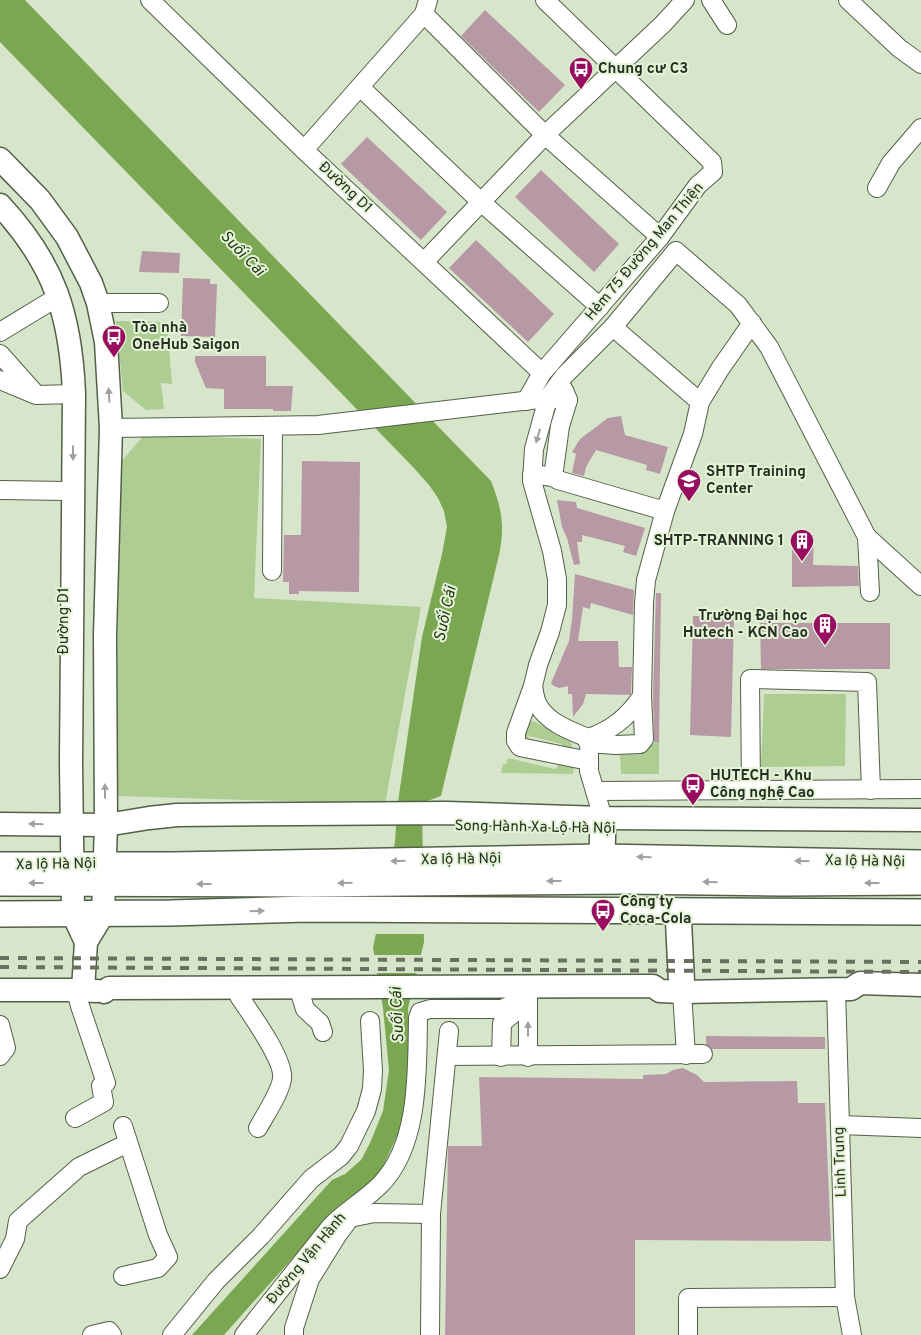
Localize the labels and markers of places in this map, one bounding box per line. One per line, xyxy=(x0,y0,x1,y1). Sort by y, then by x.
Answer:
bus stop icon: Chung cư C3 xyxy=(568,56,594,90)
place label: Chung cư C3 xyxy=(598,60,688,79)
place label: Tòa nhà OneHub Saigon xyxy=(132,319,240,355)
bus stop icon: Tòa nhà OneHub Saigon xyxy=(101,324,127,358)
place label: SHTP Training Center xyxy=(706,463,806,499)
school or university icon: SHTP Training Center xyxy=(676,468,702,502)
building icon: SHTP-TRANNING 1 xyxy=(789,528,815,562)
place label: SHTP-TRANNING 1 xyxy=(654,532,784,551)
place label: Trường Đại học Hutech - KCN Cao xyxy=(683,607,808,643)
building icon: Trường Đại học Hutech - KCN Cao xyxy=(812,612,838,646)
place label: HUTECH - Khu Công nghệ Cao xyxy=(710,767,815,803)
bus stop icon: HUTECH - Khu Công nghệ Cao xyxy=(680,772,706,806)
place label: Công ty Coca-Cola xyxy=(620,893,691,929)
bus stop icon: Công ty Coca-Cola xyxy=(590,898,616,932)

